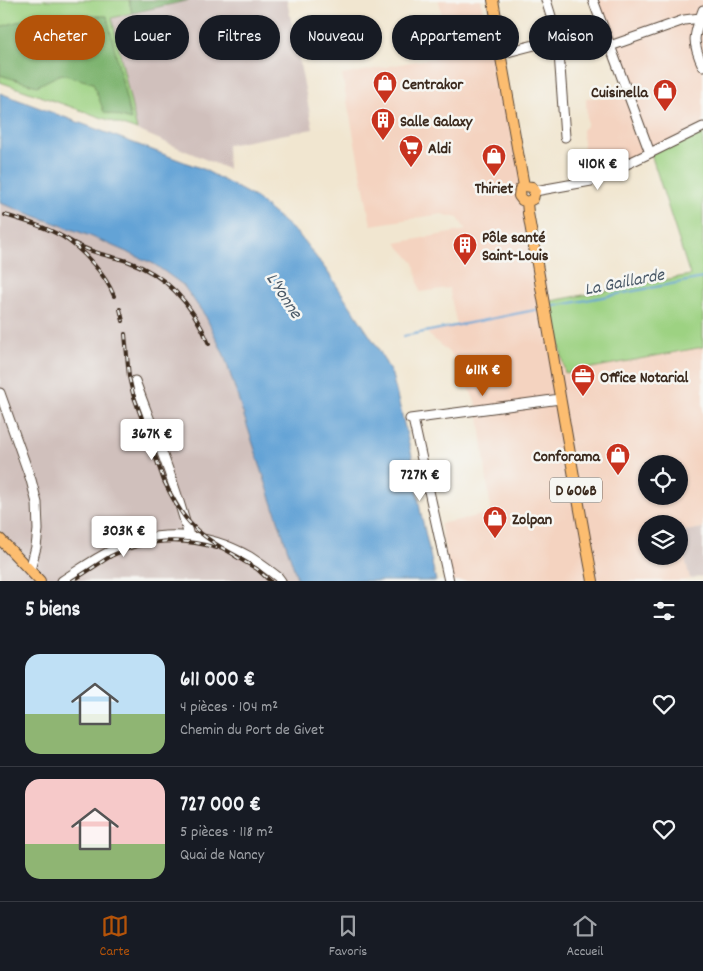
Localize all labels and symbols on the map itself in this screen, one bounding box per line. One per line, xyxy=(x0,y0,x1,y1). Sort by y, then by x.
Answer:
shop icon: Centrakor xyxy=(372,70,398,104)
place label: Centrakor xyxy=(402,74,464,97)
shop icon: Cuisinella xyxy=(652,78,678,112)
place label: Cuisinella xyxy=(591,82,649,105)
building icon: Salle Galaxy xyxy=(370,107,396,141)
place label: Salle Galaxy xyxy=(400,111,474,134)
supermarket icon: Aldi xyxy=(398,134,424,168)
place label: Aldi xyxy=(428,138,451,161)
shop icon: Thiriet xyxy=(481,143,507,177)
pin: 410K € xyxy=(557,148,639,191)
place label: Thiriet xyxy=(475,178,513,201)
place label: Pôle santé Saint-Louis xyxy=(482,227,549,268)
building icon: Pôle santé Saint-Louis xyxy=(452,232,478,266)
water label: La Gaillarde xyxy=(582,263,668,303)
water label: L'Yonne xyxy=(259,269,308,325)
pin: 611K € xyxy=(442,354,524,397)
office icon: Office Notarial xyxy=(570,363,596,397)
place label: Office Notarial xyxy=(600,367,688,390)
pin: 367K € xyxy=(111,418,193,461)
shop icon: Conforama xyxy=(605,442,631,476)
place label: Conforama xyxy=(533,446,601,469)
pin: 727K € xyxy=(379,460,461,502)
road number: D 606B xyxy=(550,478,602,502)
shop icon: Zolpan xyxy=(482,505,508,539)
place label: Zolpan xyxy=(512,509,552,532)
pin: 303K € xyxy=(83,516,165,558)

